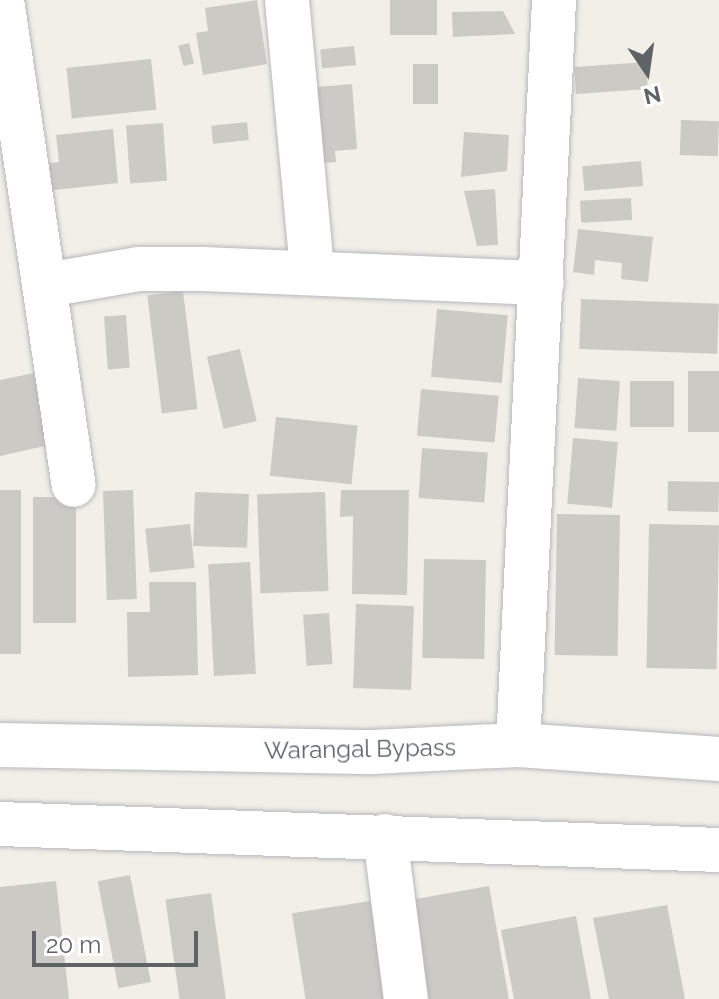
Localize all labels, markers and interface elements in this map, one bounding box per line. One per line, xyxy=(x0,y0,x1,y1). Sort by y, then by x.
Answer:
north arrow xyxy=(607,32,687,112)
text: N xyxy=(641,81,664,110)
street label: Warangal Bypass xyxy=(263,733,457,765)
scale bar xyxy=(36,915,202,965)
text: 20 m xyxy=(46,930,101,959)

